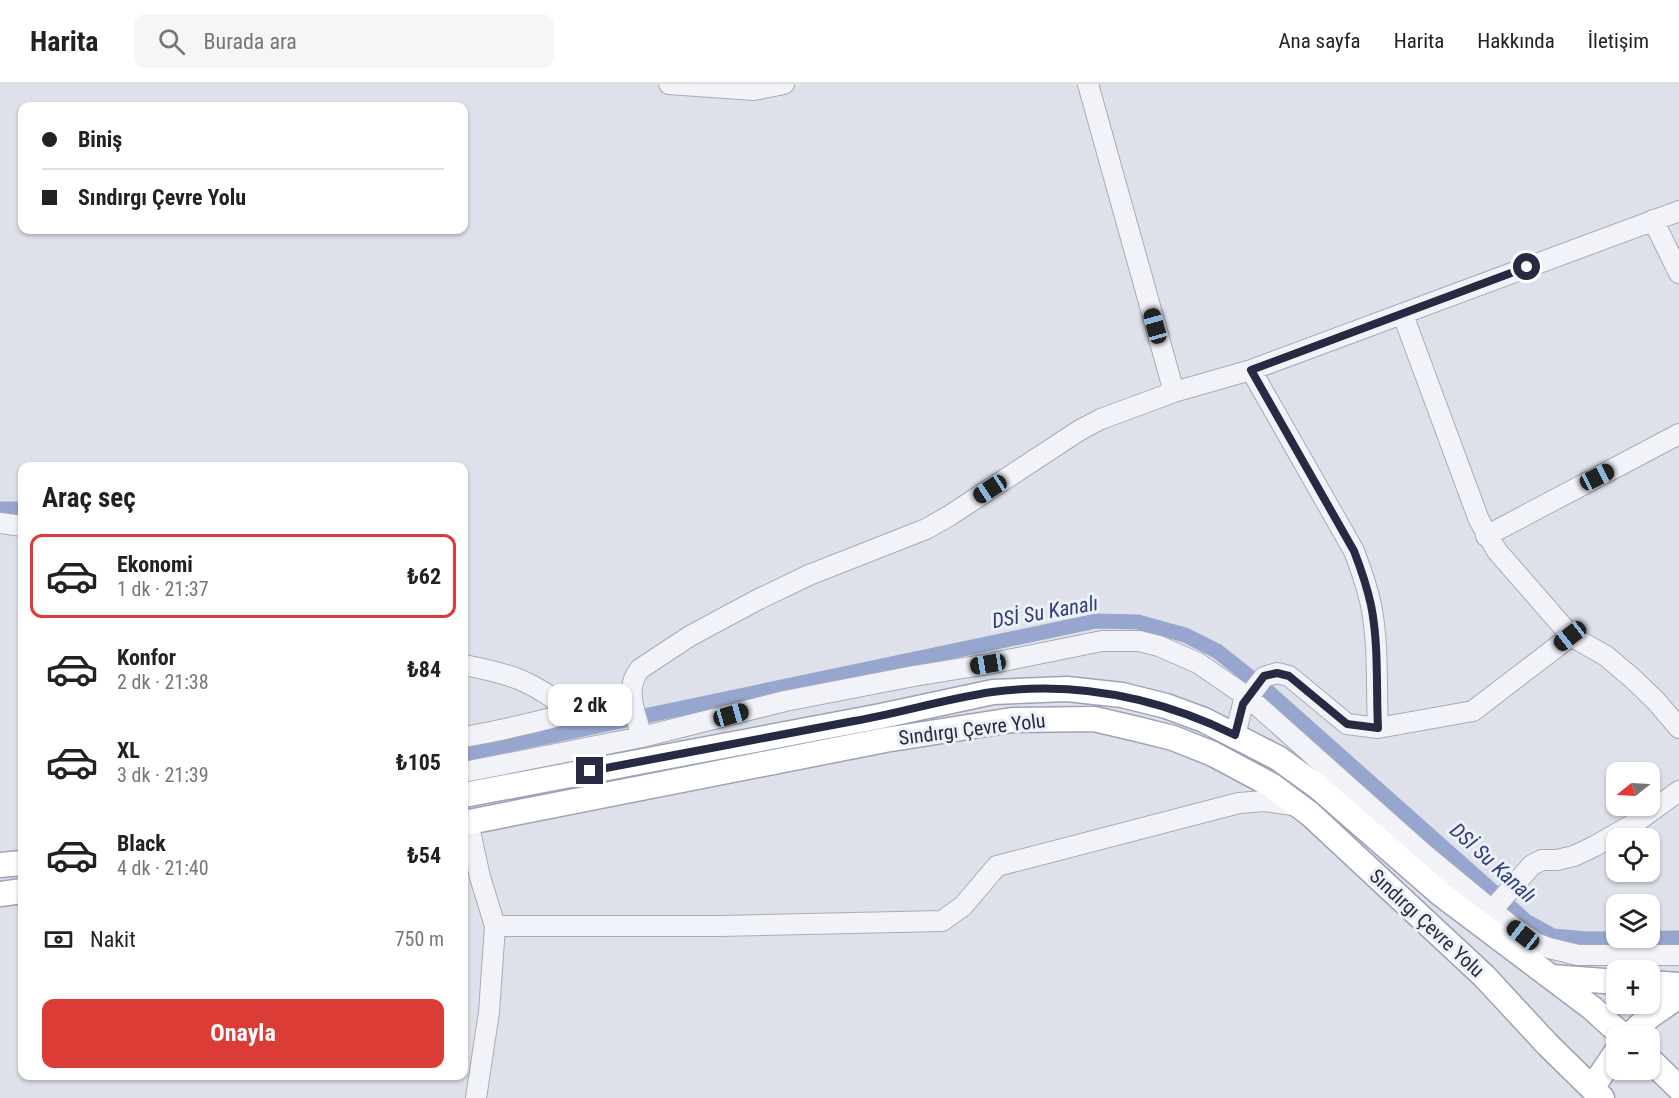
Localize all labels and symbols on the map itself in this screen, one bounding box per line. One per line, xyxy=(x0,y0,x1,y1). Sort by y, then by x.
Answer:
route start xyxy=(1513,253,1540,280)
car xyxy=(1141,306,1169,346)
car xyxy=(1577,461,1617,493)
car xyxy=(970,472,1010,506)
water label: DSİ Su Kanalı xyxy=(990,591,1100,633)
car xyxy=(1550,618,1590,654)
car xyxy=(969,652,1007,676)
callout: 2 dk xyxy=(548,684,632,726)
car xyxy=(711,701,751,729)
street label: Sındırgı Çevre Yolu xyxy=(897,708,1047,750)
route end xyxy=(576,757,603,784)
north arrow xyxy=(1606,762,1660,816)
water label: DSİ Su Kanalı xyxy=(1445,818,1541,908)
street label: Sındırgı Çevre Yolu xyxy=(1365,864,1489,982)
car xyxy=(1503,917,1543,953)

